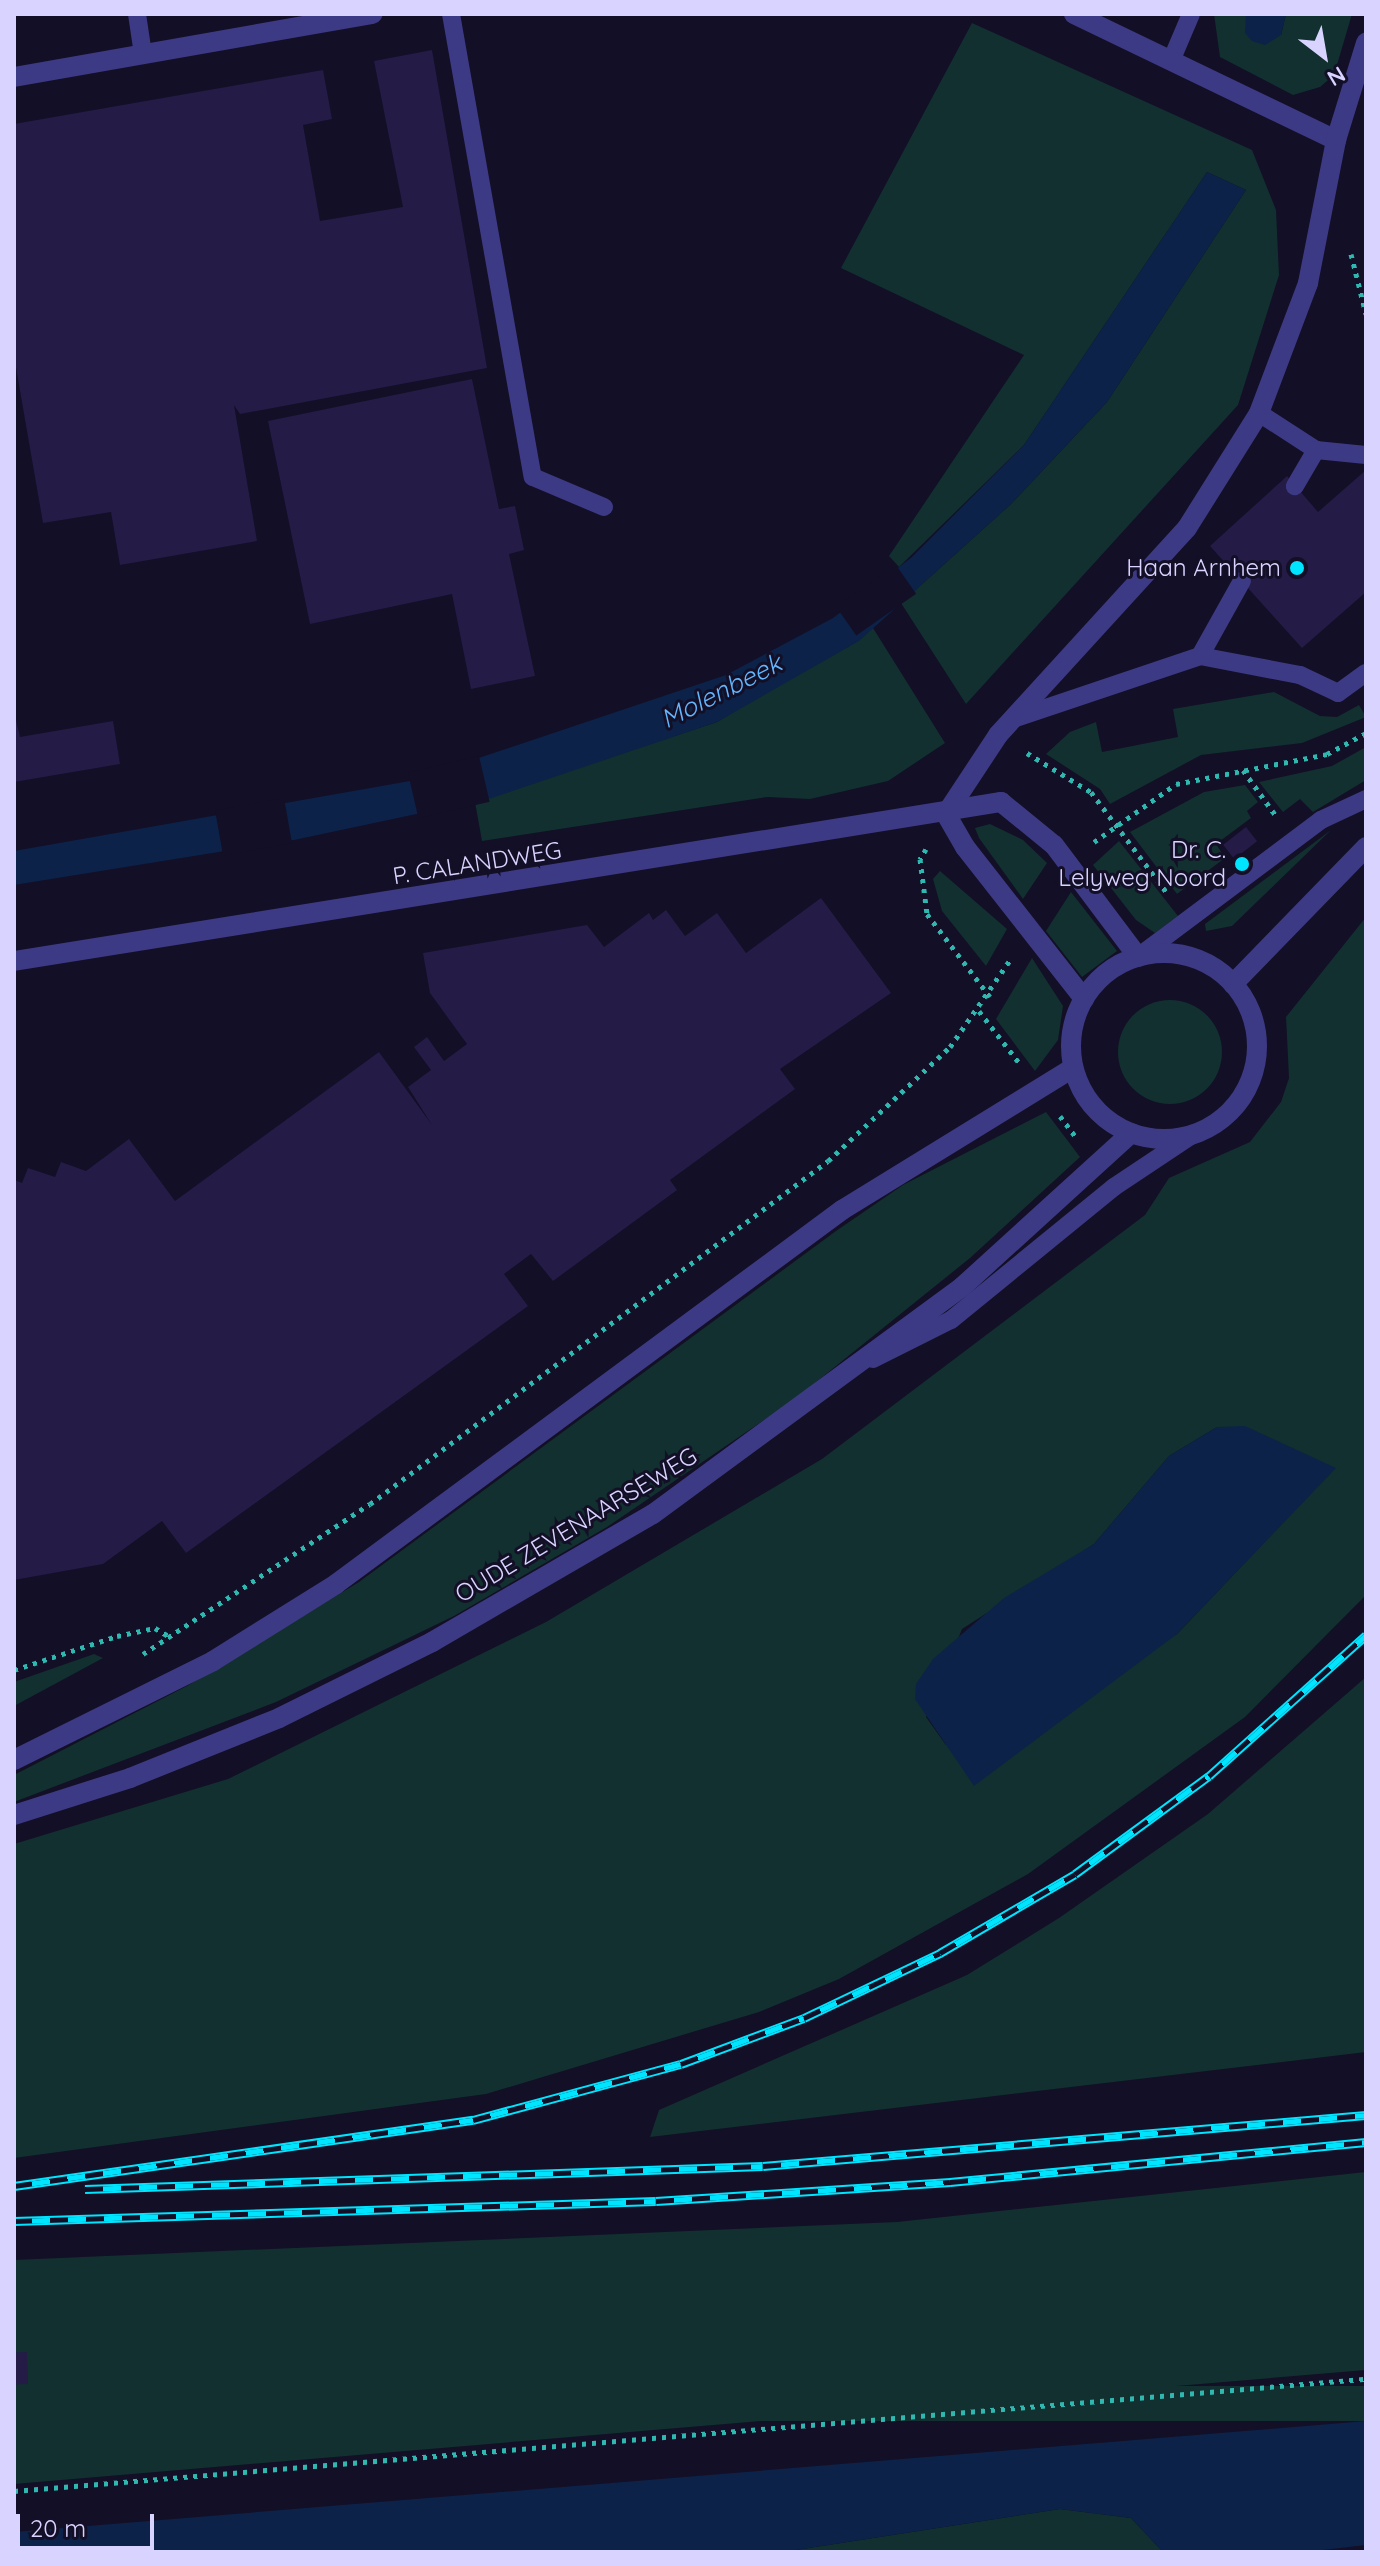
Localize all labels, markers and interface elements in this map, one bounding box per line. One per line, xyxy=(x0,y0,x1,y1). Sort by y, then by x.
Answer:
north arrow xyxy=(1284,16,1364,96)
text: N xyxy=(1322,60,1351,93)
place label: Haan Arnhem xyxy=(1126,554,1281,582)
marker: Haan Arnhem xyxy=(1288,559,1306,577)
water label: Molenbeek xyxy=(655,647,787,735)
street label: P. CALANDWEG xyxy=(391,835,563,891)
place label: Dr. C. Lelyweg Noord xyxy=(1058,836,1226,892)
marker: Dr. C. Lelyweg Noord xyxy=(1233,855,1251,873)
street label: OUDE ZEVENAARSEWEG xyxy=(450,1441,702,1609)
scale bar xyxy=(20,2498,158,2548)
text: 20 m xyxy=(30,2513,86,2543)

